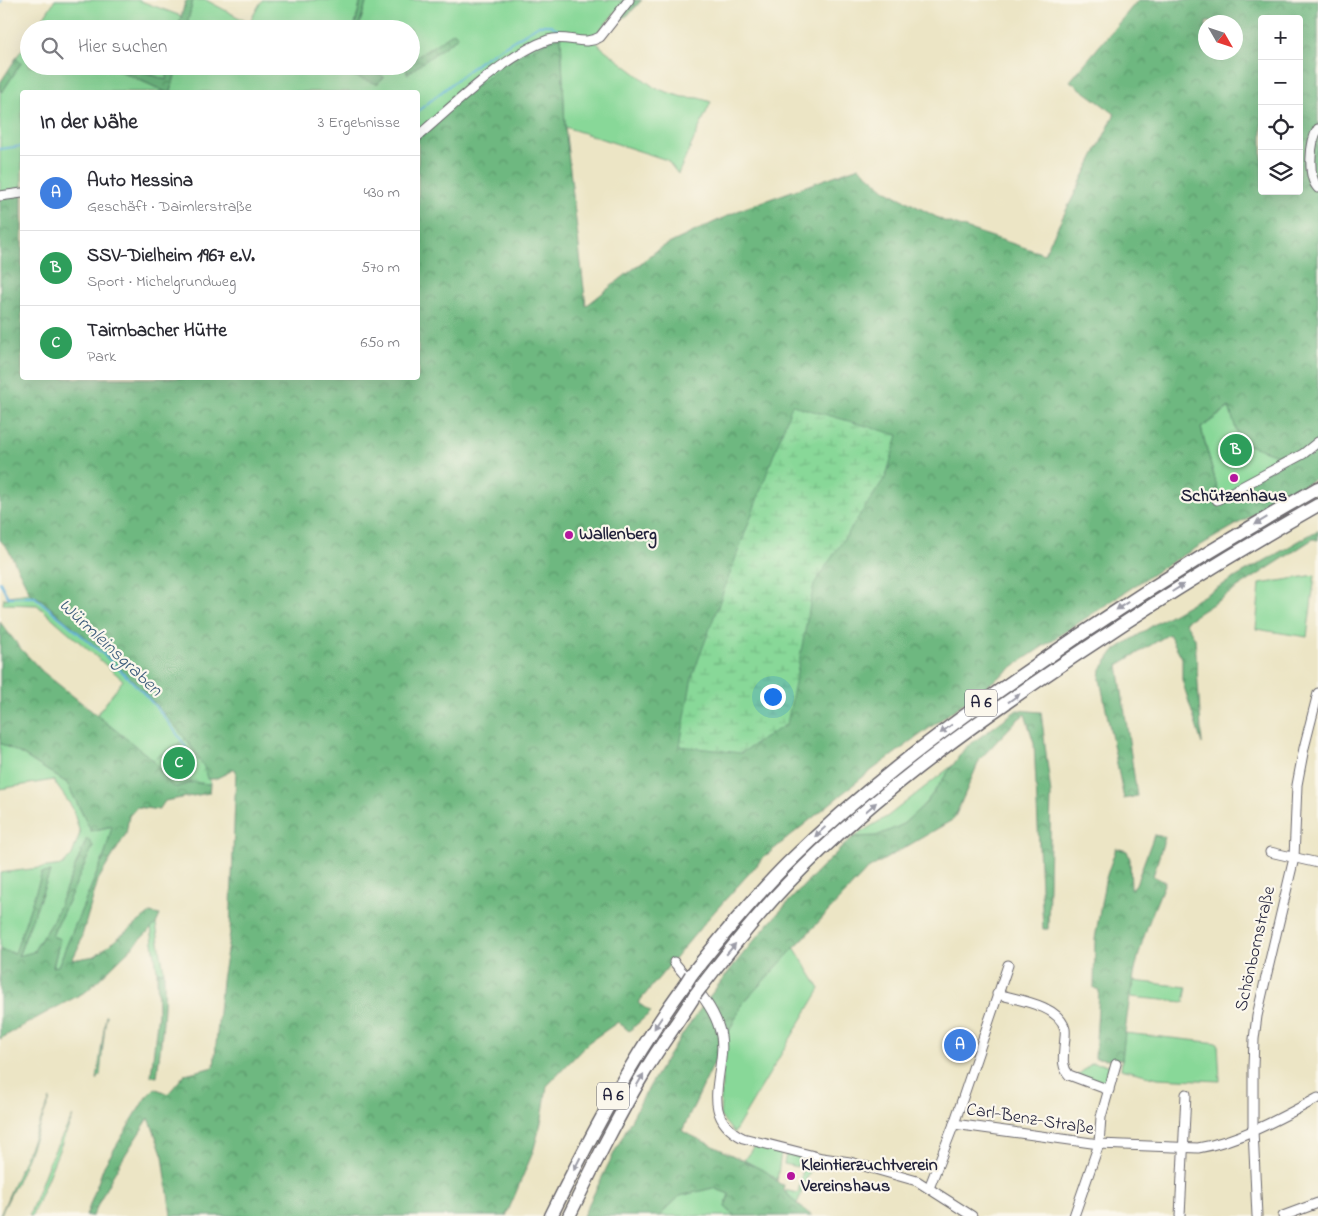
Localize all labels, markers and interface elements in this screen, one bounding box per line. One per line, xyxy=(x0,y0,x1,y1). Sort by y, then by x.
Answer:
north arrow xyxy=(1198,15,1243,60)
map controls xyxy=(1258,15,1303,195)
button: + xyxy=(1258,15,1303,60)
search box xyxy=(20,20,420,75)
icon: search xyxy=(38,34,66,62)
text: Hier suchen xyxy=(78,34,167,61)
button: − xyxy=(1258,60,1303,105)
button: locate xyxy=(1258,105,1303,150)
text: In der Nähe xyxy=(40,108,138,138)
text: 3 Ergebnisse xyxy=(318,111,400,135)
button: layers xyxy=(1258,150,1303,195)
text: Auto Messina xyxy=(87,168,193,195)
text: A xyxy=(51,181,61,205)
text: 430 m xyxy=(363,181,400,205)
text: Geschäft · Daimlerstraße xyxy=(87,195,252,219)
text: SSV-Dielheim 1967 e.V. xyxy=(87,243,255,270)
text: B xyxy=(51,256,61,280)
text: 570 m xyxy=(361,256,400,280)
text: Sport · Michelgrundweg xyxy=(87,270,236,294)
text: Tairnbacher Hütte xyxy=(87,318,227,345)
text: C xyxy=(52,331,60,355)
text: 650 m xyxy=(360,331,400,355)
text: Park xyxy=(87,345,116,369)
pin: B xyxy=(1220,431,1252,469)
marker: Schützenhaus xyxy=(1228,472,1240,484)
place label: Schützenhaus xyxy=(1181,484,1287,510)
one-way arrow xyxy=(1254,517,1267,526)
place label: Wallenberg xyxy=(579,522,657,549)
marker: Wallenberg xyxy=(563,529,575,541)
one-way arrow xyxy=(1171,584,1185,593)
water label: Würmleinsgraben xyxy=(51,593,168,704)
one-way arrow xyxy=(1116,602,1129,611)
your location xyxy=(760,684,786,710)
road number: A 6 xyxy=(965,690,997,716)
one-way arrow xyxy=(1007,693,1021,703)
one-way arrow xyxy=(940,723,953,734)
pin: C xyxy=(163,744,195,782)
one-way arrow xyxy=(864,801,877,812)
one-way arrow xyxy=(815,826,827,838)
street label: Schönbornstraße xyxy=(1229,883,1283,1014)
one-way arrow xyxy=(726,943,737,956)
one-way arrow xyxy=(653,1016,662,1029)
pin: A xyxy=(944,1026,976,1064)
one-way arrow xyxy=(636,1073,645,1087)
road number: A 6 xyxy=(597,1082,629,1110)
street label: Carl-Benz-Straße xyxy=(964,1097,1097,1143)
place label: Kleintierzuchtverein Vereinshaus xyxy=(800,1153,938,1200)
one-way arrow xyxy=(573,1156,581,1171)
marker: Kleintierzuchtverein Vereinshaus xyxy=(785,1170,797,1182)

